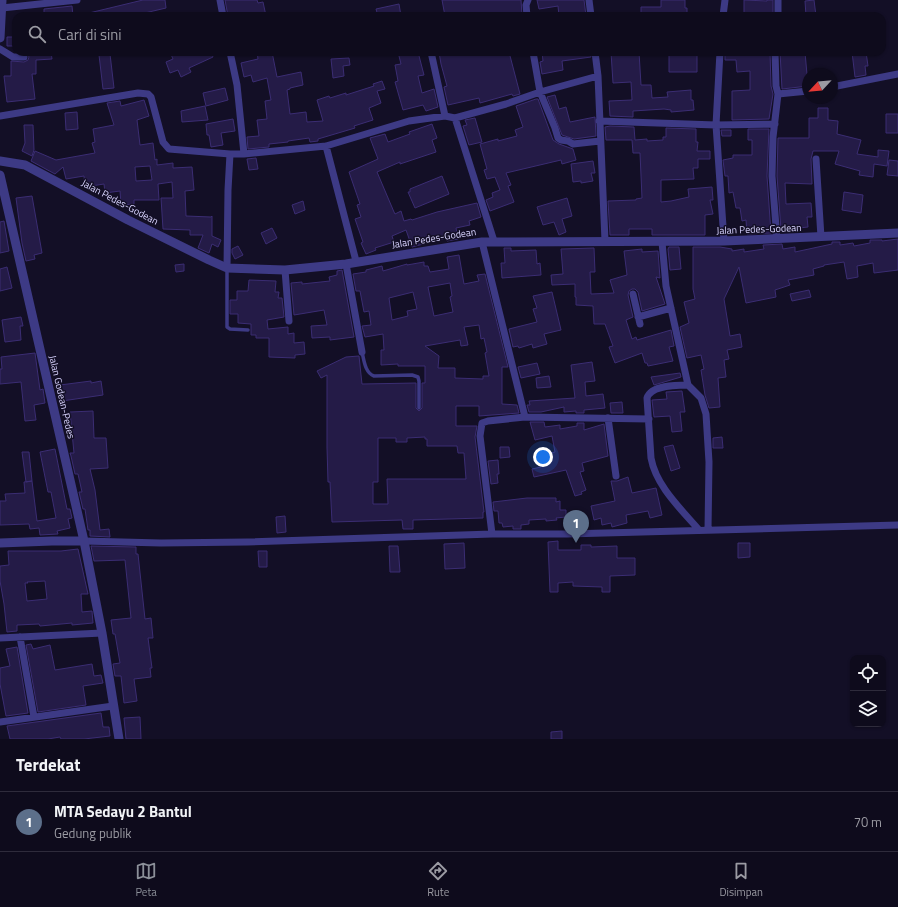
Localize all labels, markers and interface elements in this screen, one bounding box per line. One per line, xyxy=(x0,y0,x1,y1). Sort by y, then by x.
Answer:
search box xyxy=(12,12,886,56)
icon: search xyxy=(26,23,48,45)
text: Cari di sini xyxy=(58,23,122,46)
north arrow xyxy=(802,68,838,104)
street label: Jalan Pedes-Godean xyxy=(79,175,161,229)
street label: Jalan Pedes-Godean xyxy=(716,220,802,238)
street label: Jalan Pedes-Godean xyxy=(391,224,477,252)
street label: Jalan Godean-Pedes xyxy=(45,354,79,441)
your location xyxy=(533,447,553,467)
pin: 1 xyxy=(563,510,589,543)
map controls xyxy=(850,655,886,727)
button: locate xyxy=(850,655,886,691)
button: layers xyxy=(850,691,886,727)
text: Terdekat xyxy=(16,752,80,778)
text: MTA Sedayu 2 Bantul xyxy=(54,800,192,823)
text: 1 xyxy=(25,812,33,832)
text: 70 m xyxy=(854,812,882,832)
text: Gedung publik xyxy=(54,823,132,843)
tab: Peta xyxy=(135,860,157,900)
tab: Rute xyxy=(427,860,449,900)
tab: Disimpan xyxy=(719,860,763,900)

